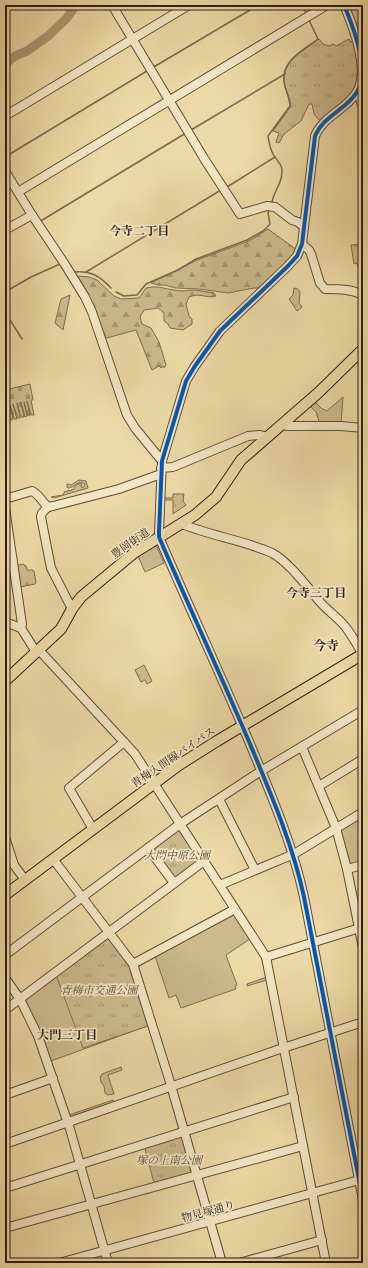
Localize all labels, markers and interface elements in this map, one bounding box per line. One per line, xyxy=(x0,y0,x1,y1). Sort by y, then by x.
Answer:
district label: 今寺二丁目 xyxy=(109,224,169,238)
street label: 豊岡街道 xyxy=(109,525,152,561)
district label: 今寺三丁目 xyxy=(286,586,346,600)
district label: 今寺 xyxy=(313,638,339,654)
street label: 青梅入間線バイパス xyxy=(129,724,218,790)
park label: 大門中原公園 xyxy=(144,849,212,862)
park label: 青梅市交通公園 xyxy=(61,984,139,997)
district label: 大門三丁目 xyxy=(37,1028,97,1042)
park label: 塚の上南公園 xyxy=(136,1154,204,1167)
street label: 物見塚通り xyxy=(180,1198,236,1225)

